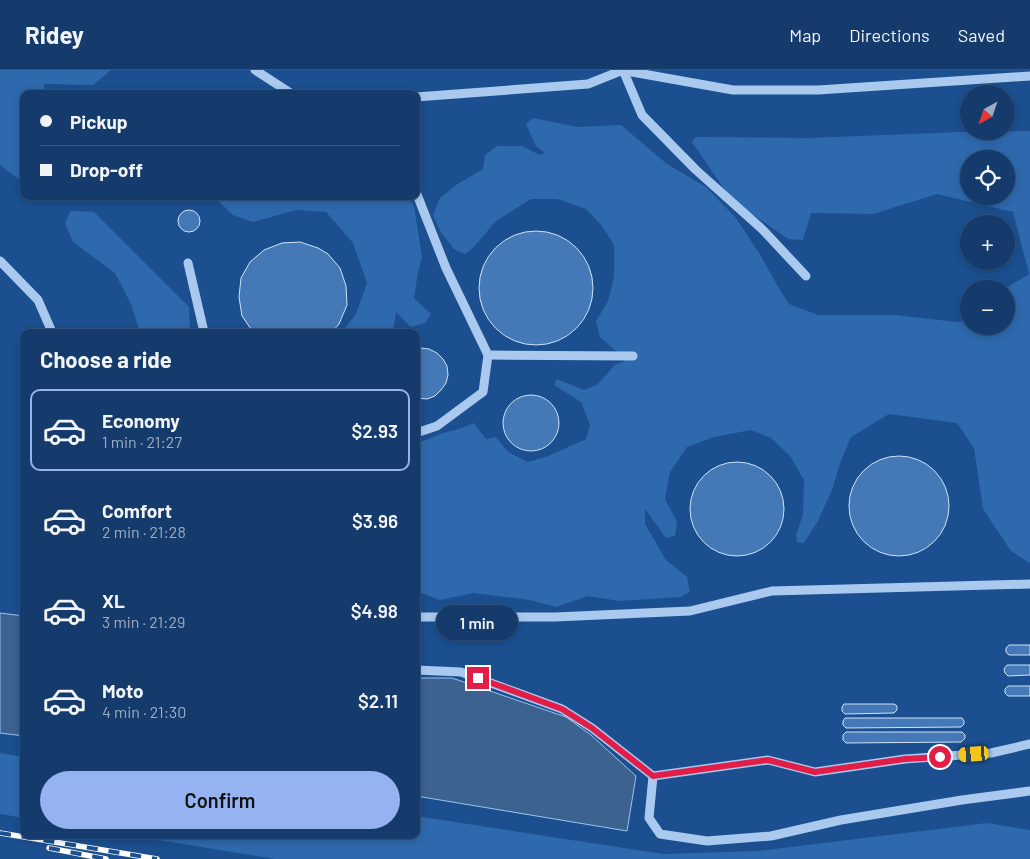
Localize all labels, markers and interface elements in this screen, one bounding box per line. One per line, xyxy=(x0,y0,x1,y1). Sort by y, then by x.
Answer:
text: Ridey xyxy=(25,20,84,49)
text: Map xyxy=(789,24,821,46)
text: Directions xyxy=(849,24,930,46)
text: Saved xyxy=(958,24,1005,46)
north arrow xyxy=(960,85,1015,140)
map controls xyxy=(960,85,1015,335)
text: Pickup xyxy=(70,110,128,133)
button: locate xyxy=(960,150,1015,205)
text: Drop-off xyxy=(70,158,143,181)
button: + xyxy=(960,215,1015,270)
button: − xyxy=(960,280,1015,335)
text: Choose a ride xyxy=(40,346,172,372)
icon: car xyxy=(42,408,87,453)
text: Economy xyxy=(102,409,180,432)
text: $2.93 xyxy=(351,419,398,442)
text: 1 min · 21:27 xyxy=(102,432,182,451)
icon: car xyxy=(42,498,87,543)
text: Comfort xyxy=(102,499,172,522)
text: $3.96 xyxy=(352,509,398,532)
text: 2 min · 21:28 xyxy=(102,522,186,541)
icon: car xyxy=(42,588,87,633)
text: XL xyxy=(102,589,125,612)
text: $4.98 xyxy=(351,599,398,622)
callout: 1 min xyxy=(437,606,519,640)
text: 3 min · 21:29 xyxy=(102,612,185,631)
text: 1 min xyxy=(460,613,494,632)
route end xyxy=(467,667,489,689)
icon: car xyxy=(42,678,87,723)
text: Moto xyxy=(102,679,144,702)
text: $2.11 xyxy=(358,689,398,712)
text: 4 min · 21:30 xyxy=(102,702,186,721)
car xyxy=(958,745,989,763)
route start xyxy=(929,746,951,768)
button: Confirm xyxy=(40,771,400,829)

